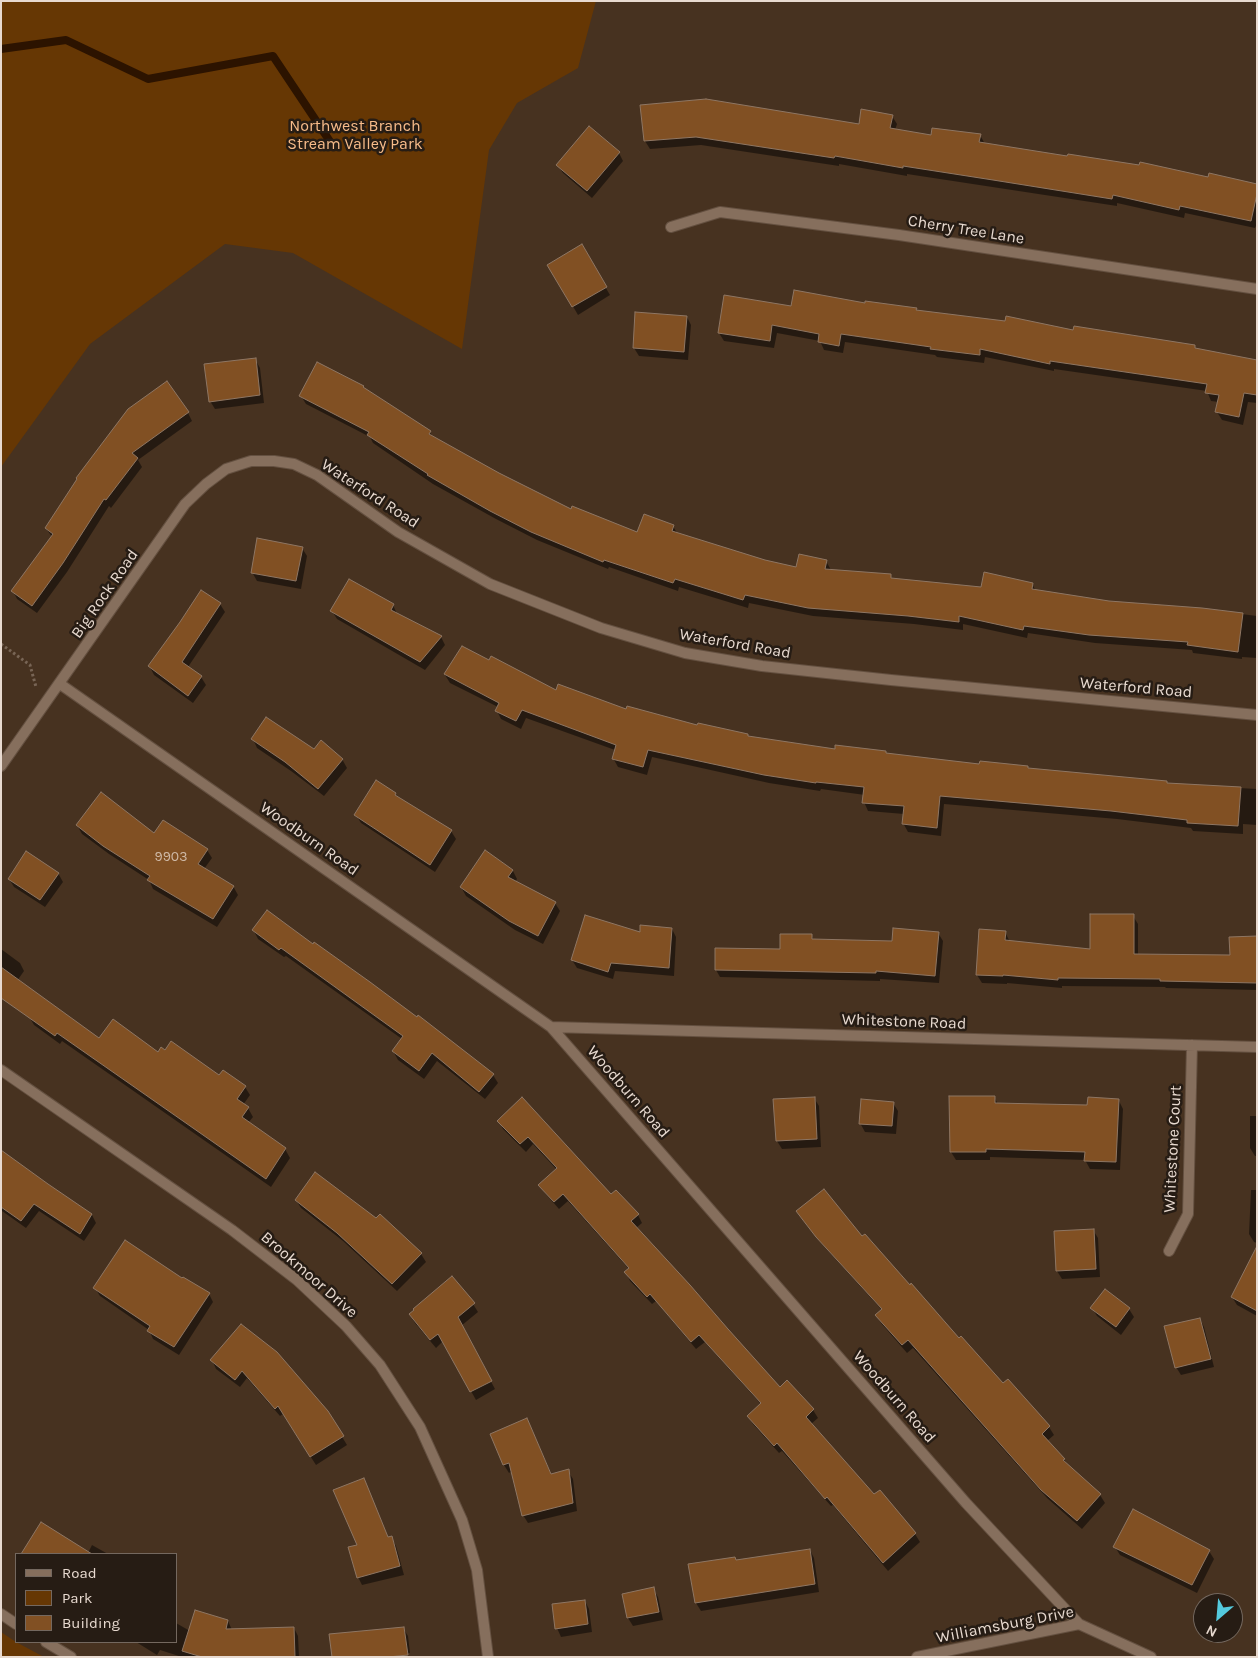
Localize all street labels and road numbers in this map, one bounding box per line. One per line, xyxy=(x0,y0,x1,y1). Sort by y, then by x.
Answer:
street label: Cherry Tree Lane xyxy=(906,211,1026,249)
street label: Waterford Road xyxy=(317,455,423,533)
street label: Big Rock Road xyxy=(67,546,143,642)
street label: Waterford Road xyxy=(678,625,792,663)
street label: Waterford Road xyxy=(1079,674,1193,702)
street label: Woodburn Road xyxy=(256,798,362,880)
street label: Whitestone Road xyxy=(841,1010,967,1034)
street label: Woodburn Road xyxy=(583,1042,673,1142)
street label: Whitestone Court xyxy=(1160,1085,1186,1213)
street label: Brookmoor Drive xyxy=(257,1228,361,1322)
street label: Woodburn Road xyxy=(849,1347,939,1447)
street label: Williamsburg Drive xyxy=(935,1602,1075,1648)

